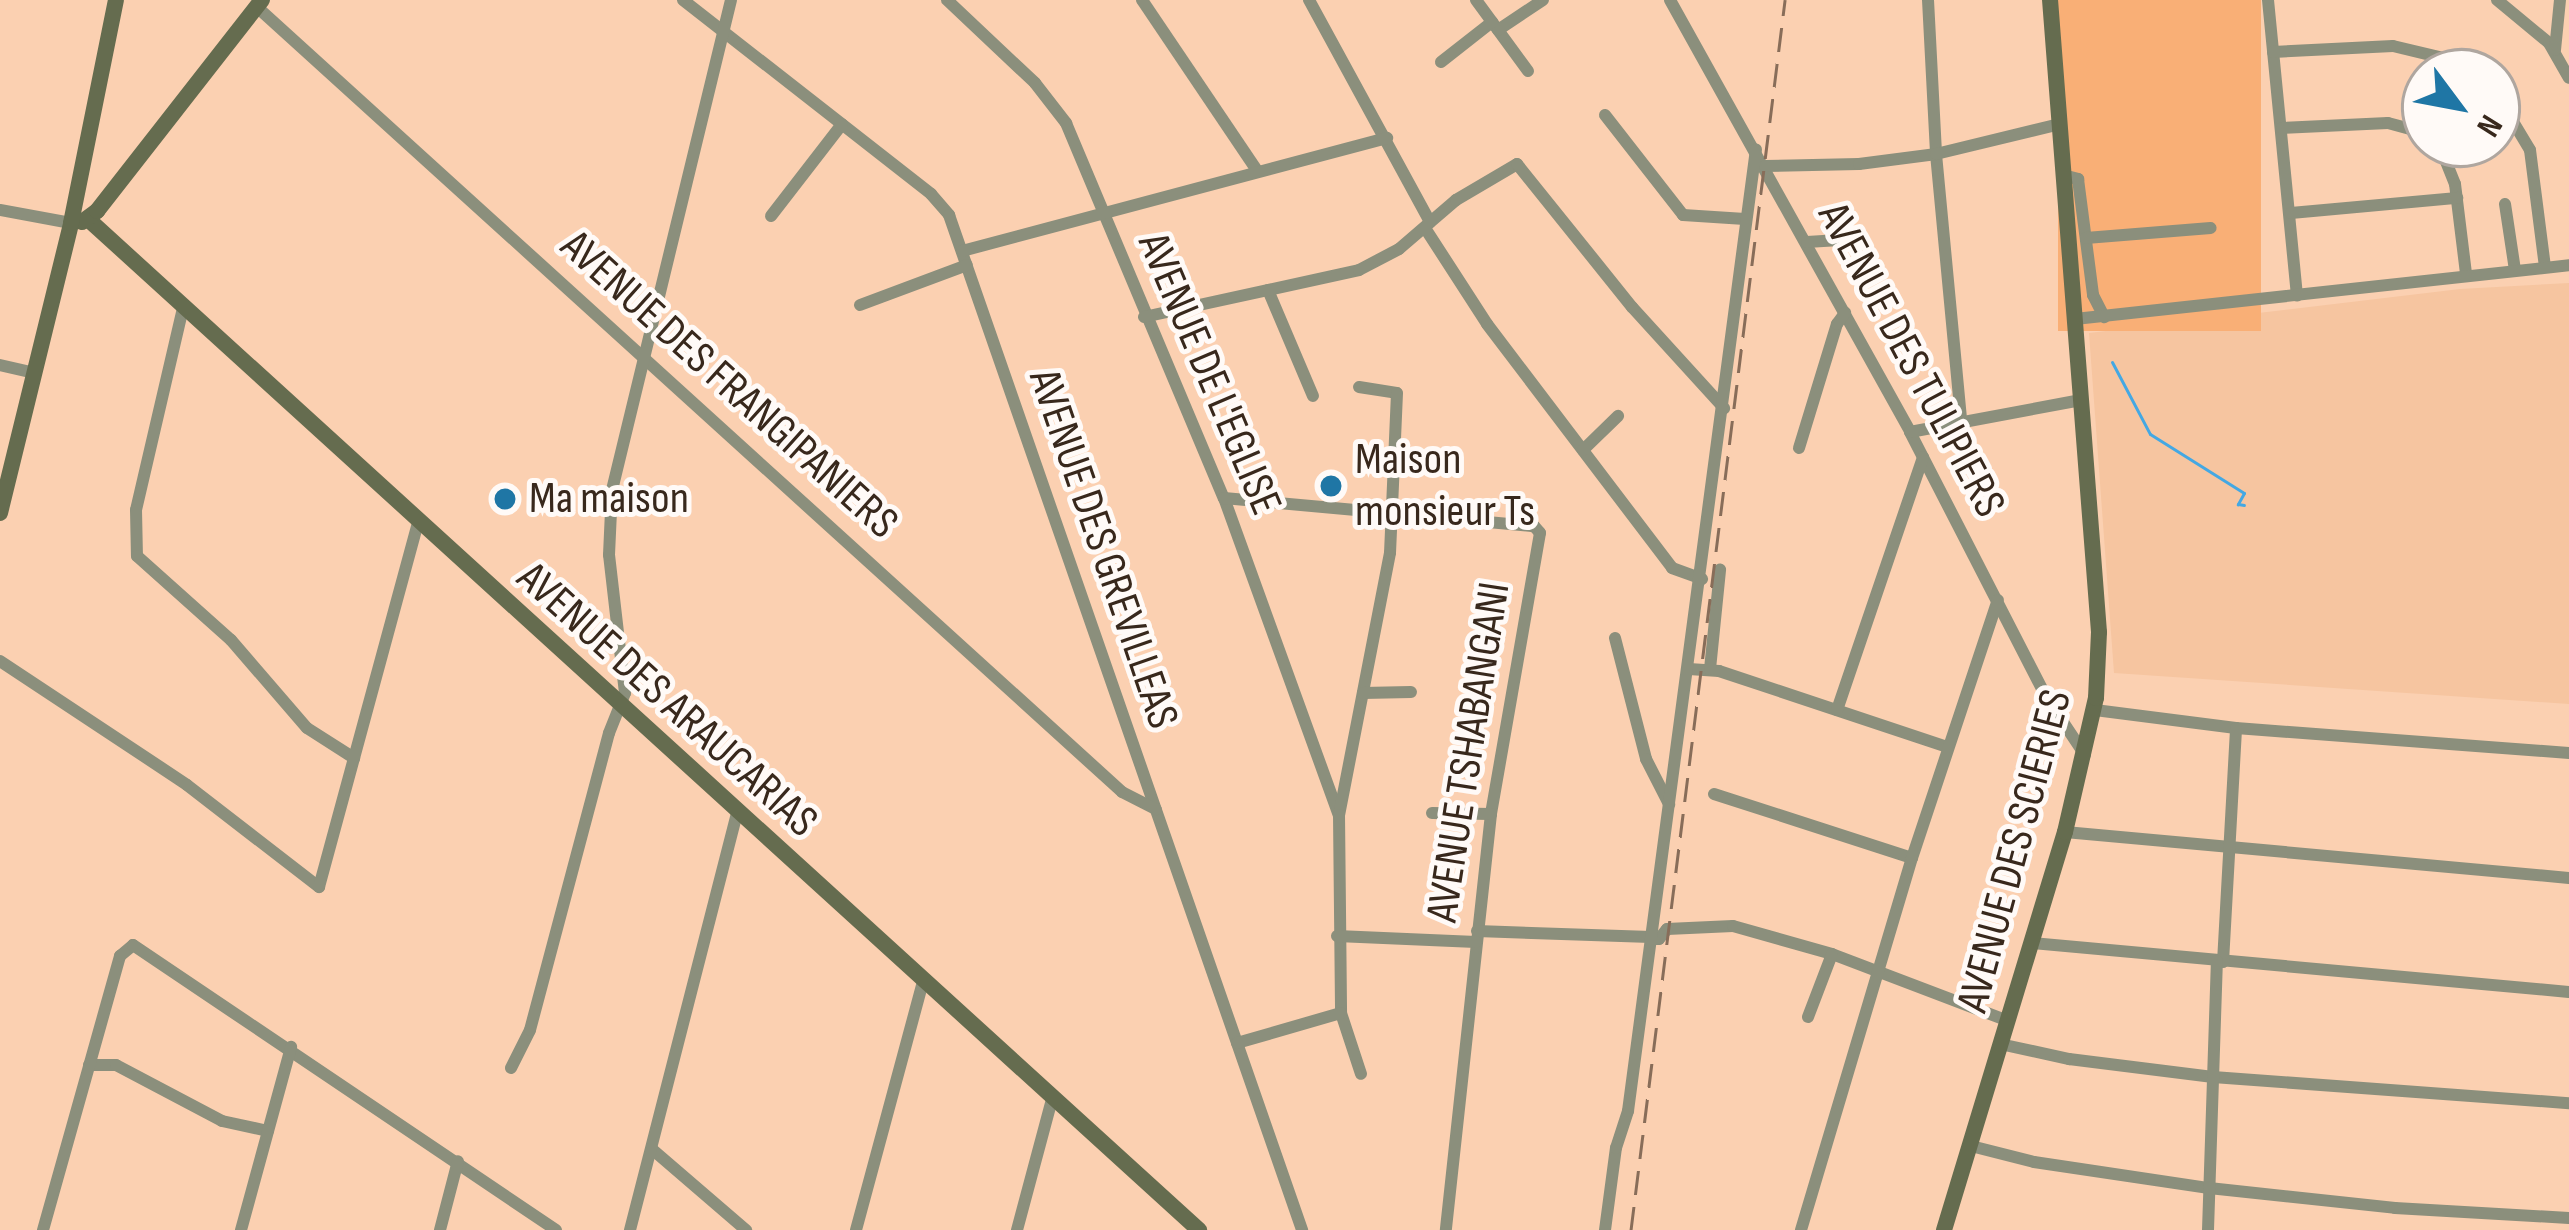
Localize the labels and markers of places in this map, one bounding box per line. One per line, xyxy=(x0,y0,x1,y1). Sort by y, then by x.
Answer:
place label: Maison monsieur Ts xyxy=(1355,433,1535,539)
place label: Ma maison xyxy=(529,472,689,526)
marker: Maison monsieur Ts xyxy=(1318,473,1344,499)
marker: Ma maison xyxy=(492,486,518,512)

